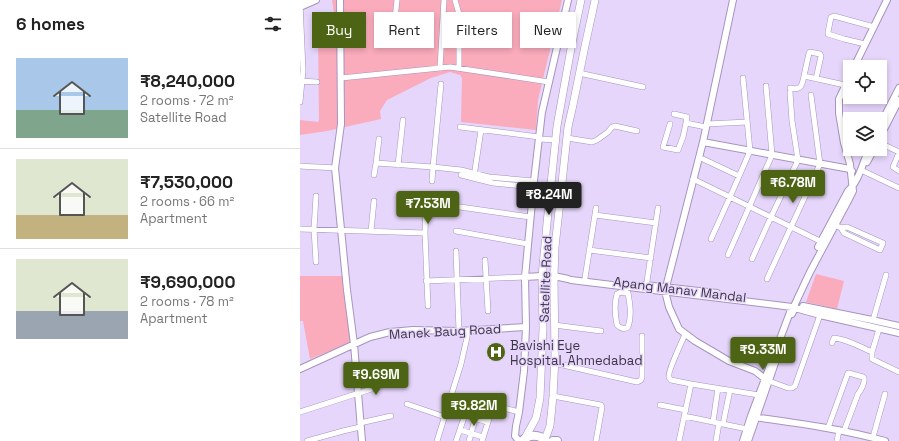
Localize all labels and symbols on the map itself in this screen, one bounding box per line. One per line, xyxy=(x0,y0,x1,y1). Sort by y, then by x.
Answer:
pin: ₹6.78M xyxy=(760,170,826,204)
pin: ₹8.24M xyxy=(516,182,582,216)
pin: ₹7.53M xyxy=(395,191,461,225)
street label: Satellite Road xyxy=(535,235,556,323)
street label: Apang Manav Mandal xyxy=(613,273,747,306)
street label: Manek Baug Road xyxy=(389,320,501,343)
place label: Bavishi Eye Hospital, Ahmedabad xyxy=(510,337,643,369)
pin: ₹9.33M xyxy=(730,337,796,371)
hospital icon: Bavishi Eye Hospital, Ahmedabad xyxy=(485,341,507,363)
pin: ₹9.69M xyxy=(343,362,409,396)
pin: ₹9.82M xyxy=(441,393,507,427)

